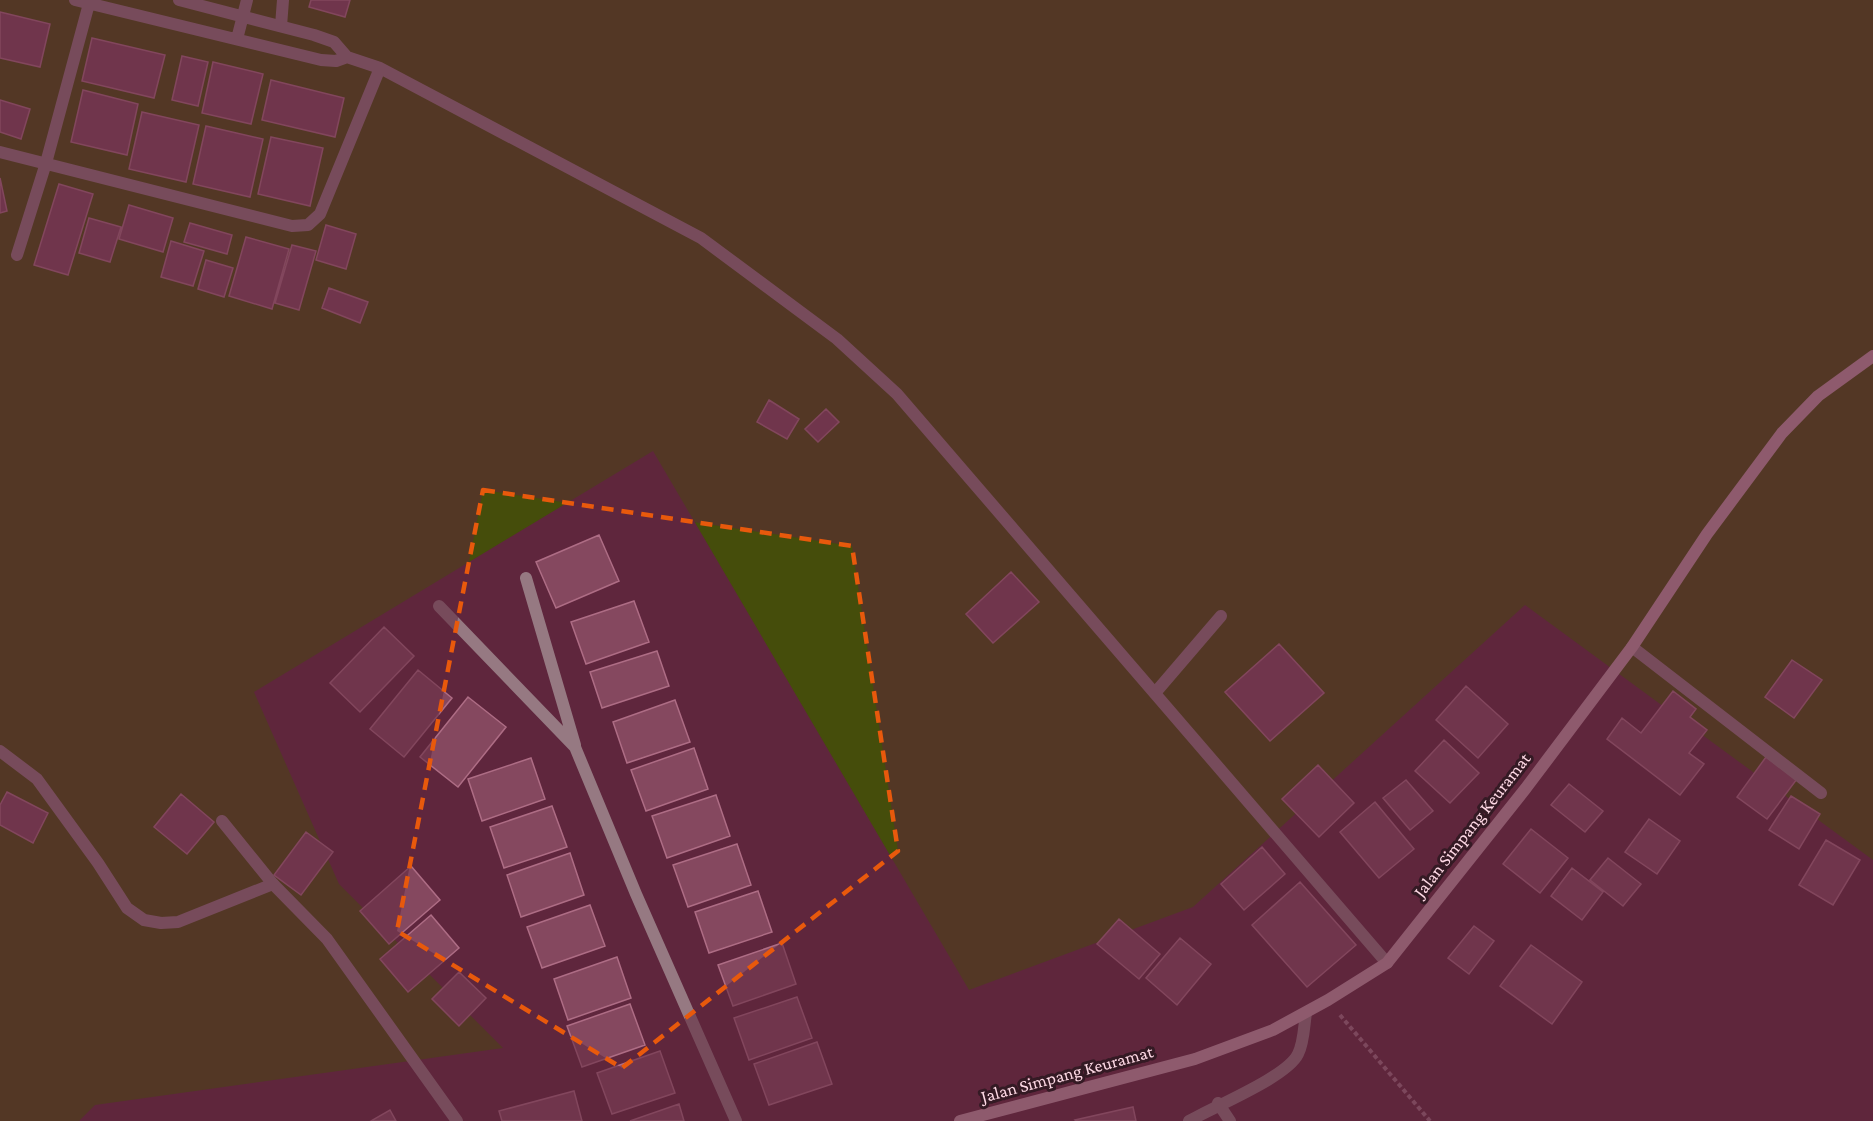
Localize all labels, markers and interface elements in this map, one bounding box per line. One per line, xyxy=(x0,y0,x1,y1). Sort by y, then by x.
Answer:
street label: Jalan Simpang Keuramat xyxy=(1408,748,1535,903)
street label: Jalan Simpang Keuramat xyxy=(977,1041,1156,1107)

